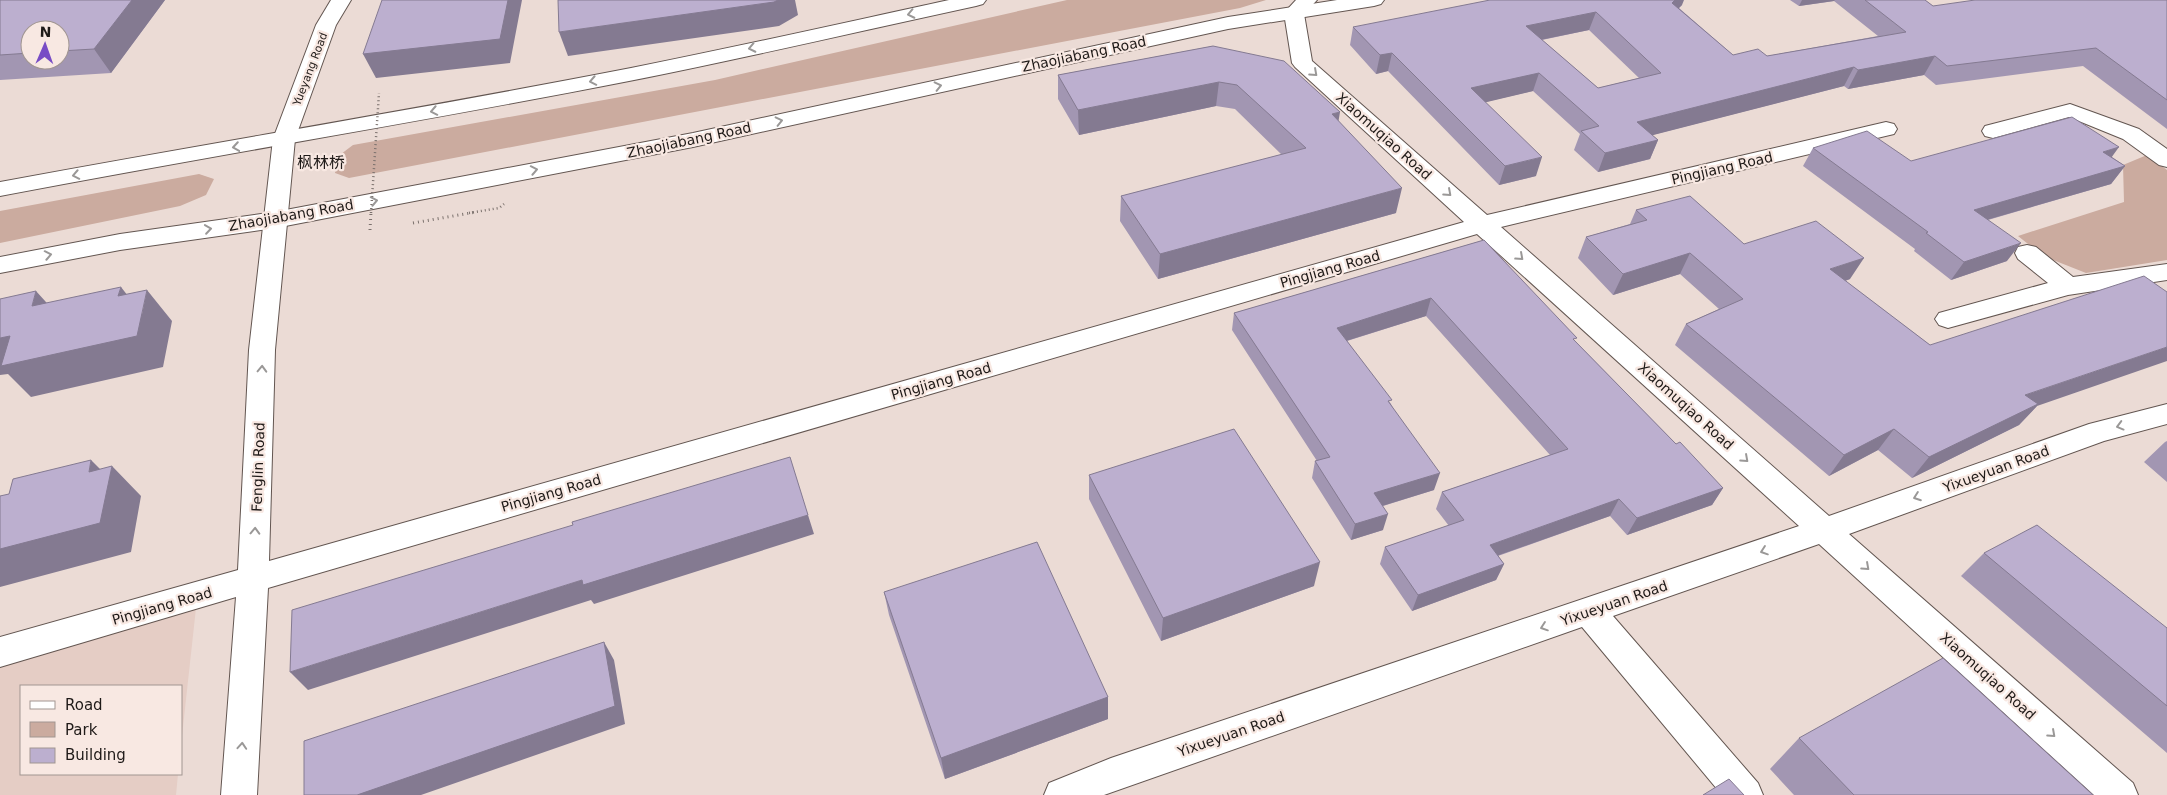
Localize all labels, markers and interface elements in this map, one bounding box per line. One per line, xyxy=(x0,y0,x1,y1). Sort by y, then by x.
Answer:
one-way arrow xyxy=(907,8,916,19)
north arrow xyxy=(20,20,70,70)
text: N xyxy=(39,24,52,40)
street label: Yueyang Road xyxy=(290,31,330,109)
street label: Zhaojiabang Road xyxy=(1020,33,1148,75)
one-way arrow xyxy=(748,42,757,53)
one-way arrow xyxy=(1309,67,1318,76)
one-way arrow xyxy=(589,76,598,86)
one-way arrow xyxy=(933,81,942,92)
street label: Xiaomuqiao Road xyxy=(1333,89,1435,183)
one-way arrow xyxy=(429,106,438,116)
one-way arrow xyxy=(774,116,783,127)
street label: Zhaojiabang Road xyxy=(625,119,753,161)
one-way arrow xyxy=(231,141,239,152)
street label: Pingjiang Road xyxy=(1670,149,1774,187)
district label: 枫林桥 xyxy=(297,153,345,172)
one-way arrow xyxy=(529,166,538,176)
one-way arrow xyxy=(71,169,80,179)
one-way arrow xyxy=(1443,187,1452,196)
street label: Zhaojiabang Road xyxy=(227,196,355,234)
one-way arrow xyxy=(370,196,379,206)
one-way arrow xyxy=(205,224,213,235)
street label: Pingjiang Road xyxy=(1278,247,1382,291)
one-way arrow xyxy=(43,251,52,261)
one-way arrow xyxy=(1514,251,1523,260)
street label: Pingjiang Road xyxy=(889,359,993,403)
street label: Xiaomuqiao Road xyxy=(1635,359,1737,453)
one-way arrow xyxy=(256,365,267,373)
one-way arrow xyxy=(2115,420,2124,431)
street label: Fenglin Road xyxy=(248,422,268,512)
street label: Yixueyuan Road xyxy=(1940,442,2051,496)
one-way arrow xyxy=(1739,453,1748,462)
street label: Pingjiang Road xyxy=(499,471,603,515)
one-way arrow xyxy=(1913,491,1922,501)
one-way arrow xyxy=(250,527,260,535)
one-way arrow xyxy=(1760,545,1769,555)
one-way arrow xyxy=(1860,562,1869,570)
street label: Yixueyuan Road xyxy=(1558,577,1670,629)
street label: Pingjiang Road xyxy=(110,584,214,628)
one-way arrow xyxy=(1540,621,1549,631)
street label: Xiaomuqiao Road xyxy=(1937,629,2039,723)
legend xyxy=(20,685,182,775)
text: Road xyxy=(65,696,103,714)
street label: Yixueyuan Road xyxy=(1175,708,1287,760)
text: Park xyxy=(65,721,98,739)
one-way arrow xyxy=(2047,728,2056,737)
one-way arrow xyxy=(237,742,248,750)
text: Building xyxy=(65,746,126,764)

